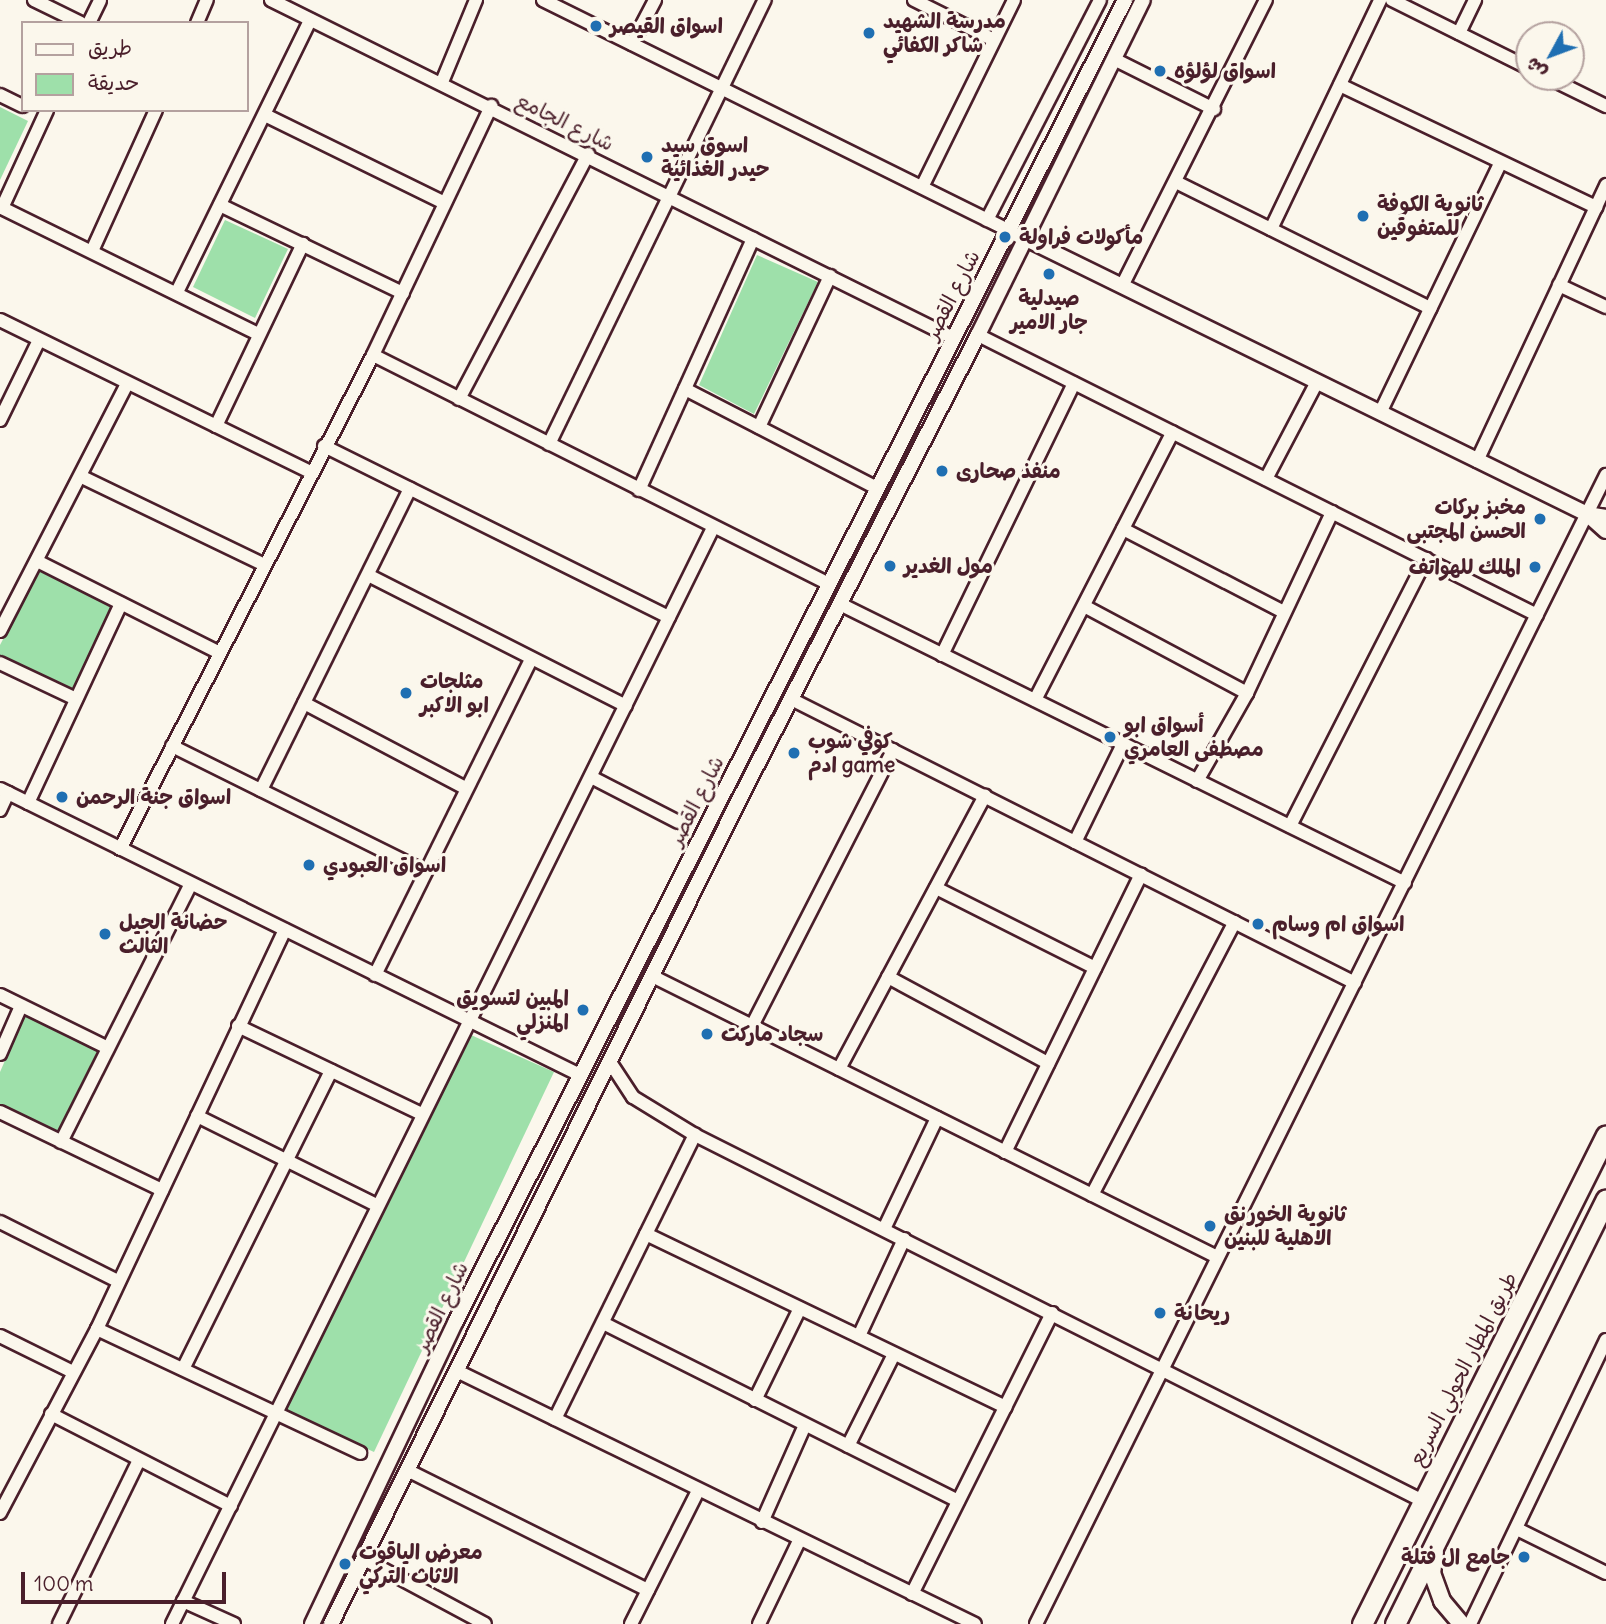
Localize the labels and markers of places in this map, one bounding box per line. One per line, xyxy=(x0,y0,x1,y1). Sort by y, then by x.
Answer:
place label: مدرسة الشهيد شاكر الكفائي xyxy=(883,8,1006,58)
place label: اسواق القيصر xyxy=(610,13,723,39)
marker: اسواق القيصر xyxy=(588,18,604,34)
marker: مدرسة الشهيد شاكر الكفائي xyxy=(861,25,877,41)
place label: اسواق لؤلؤه xyxy=(1174,58,1276,84)
marker: اسواق لؤلؤه xyxy=(1152,63,1168,79)
place label: اسوق سيد حيدر الغذائية xyxy=(661,132,769,182)
marker: اسوق سيد حيدر الغذائية xyxy=(639,149,655,165)
place label: ثانوية الكوفة للمتفوقين xyxy=(1377,191,1483,241)
marker: ثانوية الكوفة للمتفوقين xyxy=(1355,208,1371,224)
place label: مأكولات فراولة xyxy=(1019,224,1143,250)
marker: مأكولات فراولة xyxy=(997,229,1013,245)
marker: صيدلية جار الامير xyxy=(1041,266,1057,282)
place label: صيدلية جار الامير xyxy=(1010,285,1088,335)
place label: منفذ صحارى xyxy=(956,458,1061,484)
marker: منفذ صحارى xyxy=(934,463,950,479)
place label: مخبز بركات الحسن المجتبى xyxy=(1407,494,1526,544)
marker: مخبز بركات الحسن المجتبى xyxy=(1532,511,1548,527)
place label: مول الغدير xyxy=(904,553,993,579)
place label: الملك للهواتف xyxy=(1409,554,1521,580)
marker: مول الغدير xyxy=(882,558,898,574)
marker: الملك للهواتف xyxy=(1527,559,1543,575)
place label: مثلجات ابو الاكبر xyxy=(420,668,489,718)
marker: مثلجات ابو الاكبر xyxy=(398,685,414,701)
place label: أسواق ابو مصطفى العامري xyxy=(1124,712,1264,762)
place label: كوفي شوب ادم game xyxy=(808,728,895,778)
marker: أسواق ابو مصطفى العامري xyxy=(1102,729,1118,745)
marker: كوفي شوب ادم game xyxy=(786,745,802,761)
place label: اسواق جنة الرحمن xyxy=(76,784,231,810)
marker: اسواق جنة الرحمن xyxy=(54,789,70,805)
place label: اسواق العبودي xyxy=(323,852,446,878)
marker: اسواق العبودي xyxy=(301,857,317,873)
place label: حضانة الجيل الثالث xyxy=(119,909,227,959)
place label: اسواق ام وسام xyxy=(1272,911,1404,937)
marker: اسواق ام وسام xyxy=(1250,916,1266,932)
marker: حضانة الجيل الثالث xyxy=(97,926,113,942)
place label: المبين لتسويق المنزلي xyxy=(456,985,569,1035)
marker: المبين لتسويق المنزلي xyxy=(575,1002,591,1018)
place label: سجاد ماركت xyxy=(721,1021,823,1047)
marker: سجاد ماركت xyxy=(699,1026,715,1042)
place label: ثانوية الخورنق الاهلية للبنين xyxy=(1224,1201,1346,1251)
marker: ثانوية الخورنق الاهلية للبنين xyxy=(1202,1218,1218,1234)
place label: ريحانة xyxy=(1174,1300,1230,1326)
marker: ريحانة xyxy=(1152,1305,1168,1321)
place label: معرض الياقوت الاثاث التركي xyxy=(359,1539,483,1589)
place label: جامع ال فتلة xyxy=(1401,1544,1510,1570)
marker: جامع ال فتلة xyxy=(1516,1549,1532,1565)
marker: معرض الياقوت الاثاث التركي xyxy=(337,1556,353,1572)

